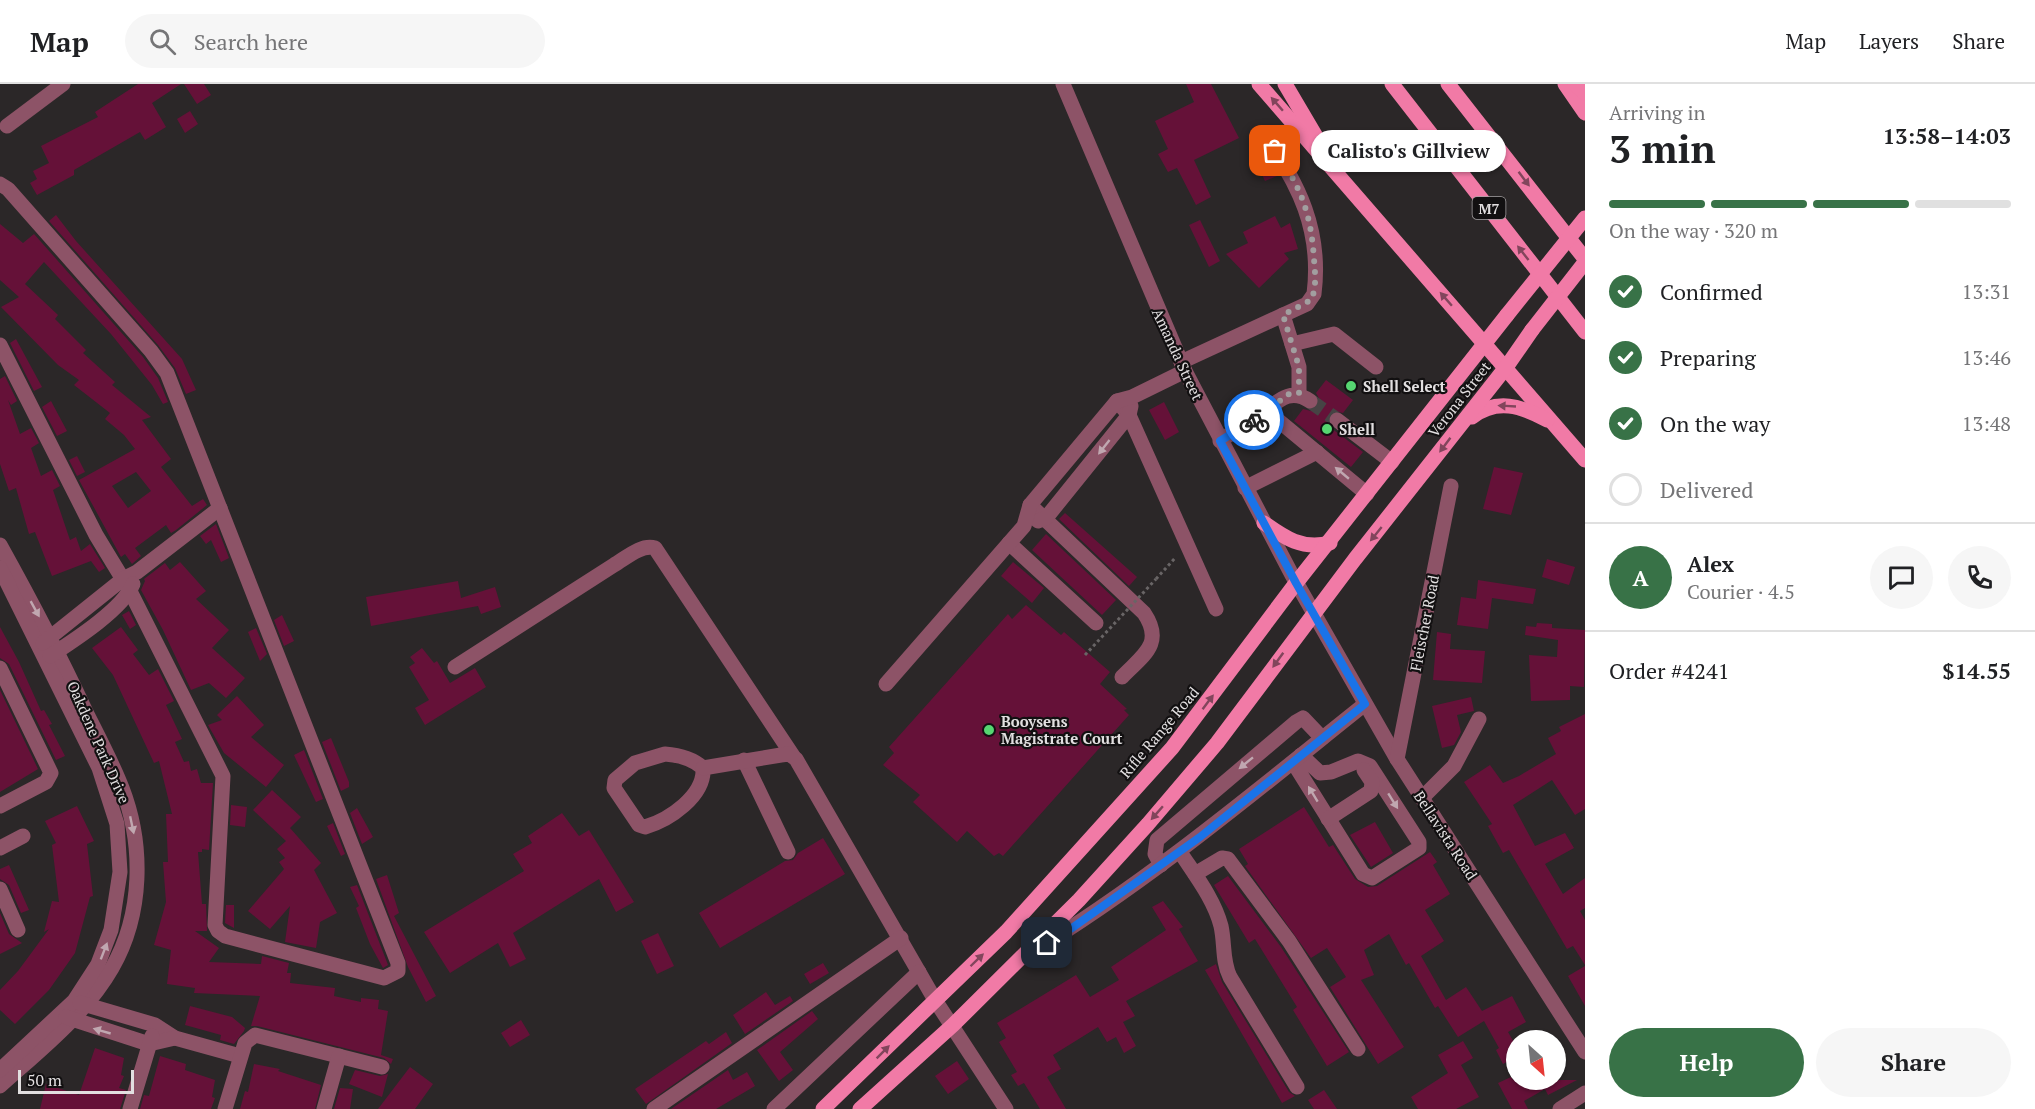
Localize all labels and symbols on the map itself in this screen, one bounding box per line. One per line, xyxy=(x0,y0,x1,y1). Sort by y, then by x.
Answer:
one-way arrow xyxy=(1271,97,1284,112)
pin xyxy=(1249,125,1300,176)
callout: Calisto's Gillview xyxy=(1311,130,1506,172)
one-way arrow xyxy=(1518,171,1530,187)
road number: M7 xyxy=(1472,197,1506,219)
one-way arrow xyxy=(1518,245,1530,260)
one-way arrow xyxy=(1440,292,1453,307)
street label: Amanda Street xyxy=(1148,305,1208,404)
street label: Verona Street xyxy=(1423,357,1495,441)
place label: Shell Select xyxy=(1363,376,1446,396)
marker: Shell Select xyxy=(1344,379,1358,393)
courier xyxy=(1224,390,1284,450)
one-way arrow xyxy=(1497,402,1516,411)
place label: Shell xyxy=(1339,419,1375,439)
marker: Shell xyxy=(1320,422,1334,436)
one-way arrow xyxy=(1439,438,1451,453)
one-way arrow xyxy=(1099,439,1111,454)
one-way arrow xyxy=(1335,467,1350,480)
one-way arrow xyxy=(1369,526,1382,542)
street label: Fleischer Road xyxy=(1405,573,1443,673)
one-way arrow xyxy=(30,601,40,618)
one-way arrow xyxy=(1273,653,1285,668)
street label: Oakdene Park Drive xyxy=(63,678,135,806)
street label: Rifle Range Road xyxy=(1115,682,1203,782)
one-way arrow xyxy=(1201,694,1213,709)
place label: Booysens Magistrate Court xyxy=(1001,711,1123,748)
marker: Booysens Magistrate Court xyxy=(982,723,996,737)
one-way arrow xyxy=(1238,757,1254,770)
one-way arrow xyxy=(1307,786,1318,802)
street label: Bellavista Road xyxy=(1410,787,1482,883)
one-way arrow xyxy=(1387,793,1398,809)
one-way arrow xyxy=(1151,805,1164,821)
one-way arrow xyxy=(128,815,137,834)
pin xyxy=(1021,917,1072,968)
one-way arrow xyxy=(99,941,109,959)
one-way arrow xyxy=(969,953,983,967)
one-way arrow xyxy=(93,1025,111,1035)
north arrow xyxy=(1506,1030,1566,1090)
one-way arrow xyxy=(875,1045,889,1059)
scale bar xyxy=(18,1067,134,1094)

